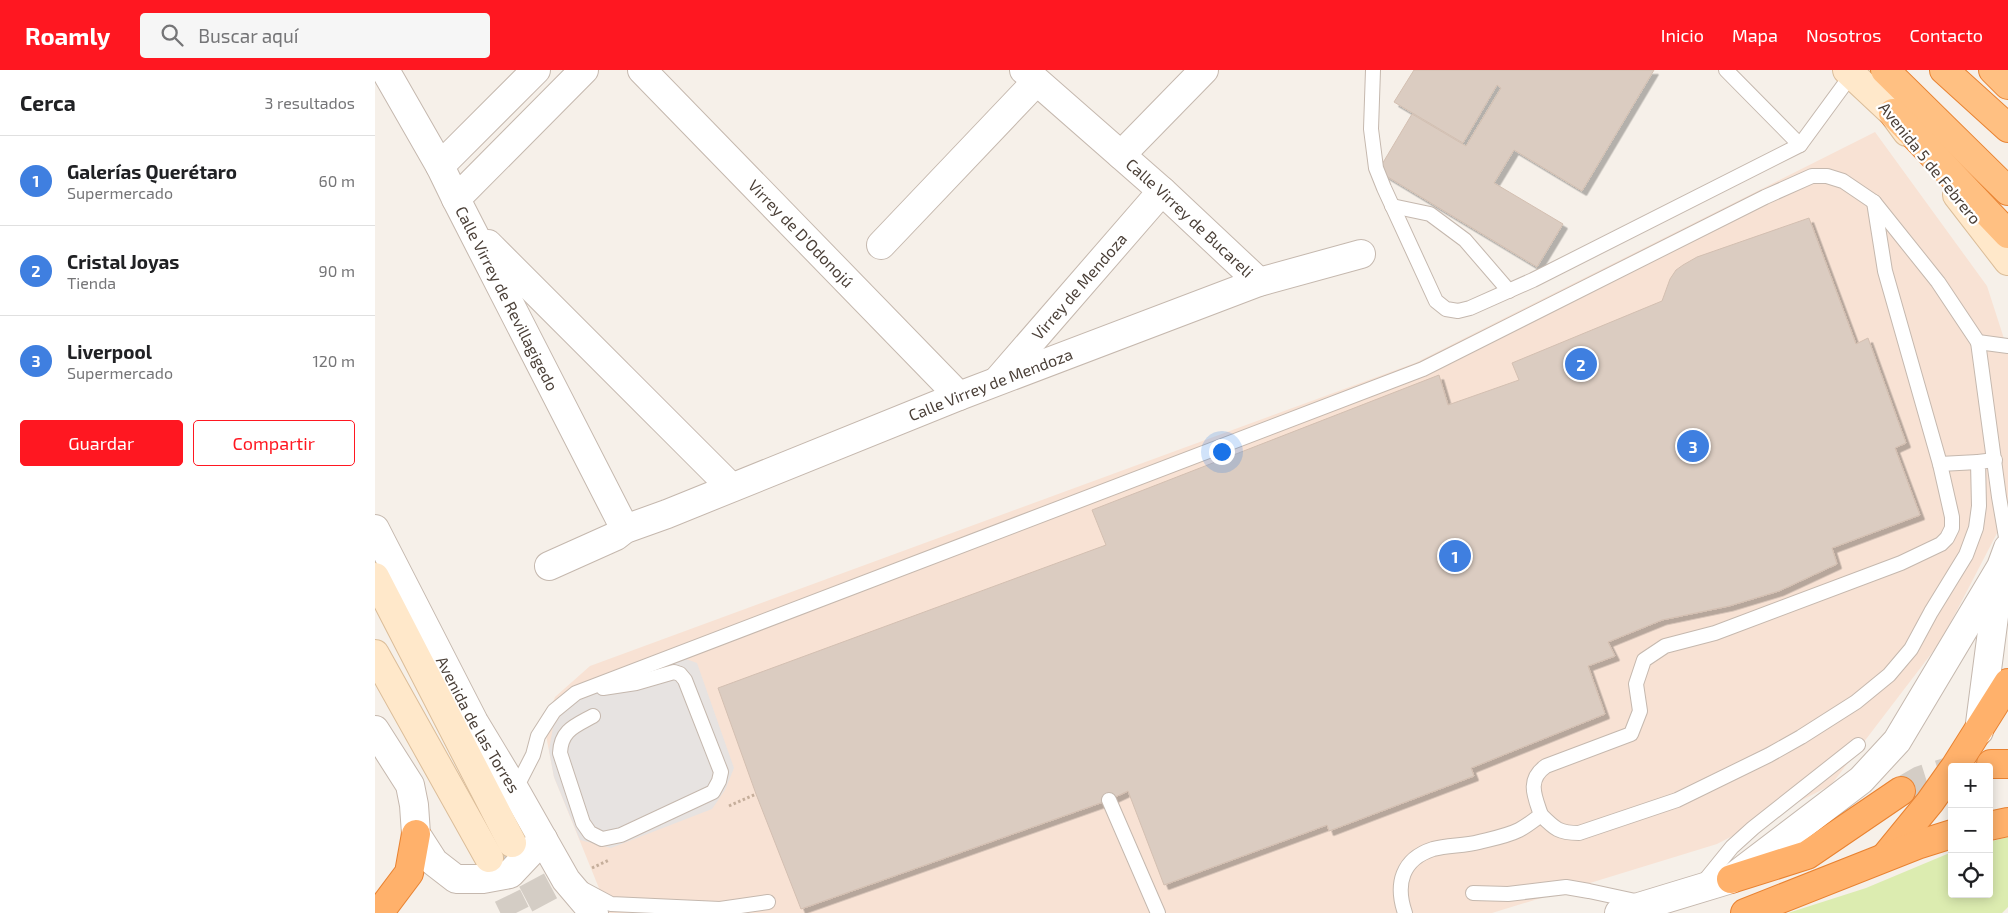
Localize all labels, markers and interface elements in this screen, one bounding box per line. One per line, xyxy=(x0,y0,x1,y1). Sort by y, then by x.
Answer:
search box xyxy=(140,13,490,58)
text: Roamly xyxy=(25,21,110,50)
icon: search xyxy=(158,21,186,49)
text: Buscar aquí xyxy=(198,24,299,47)
text: Inicio xyxy=(1661,24,1704,46)
text: Mapa xyxy=(1732,24,1778,46)
text: Nosotros xyxy=(1806,24,1881,46)
text: Contacto xyxy=(1909,24,1983,46)
text: Cerca xyxy=(20,90,76,115)
text: 3 resultados xyxy=(265,93,355,112)
street label: Avenida 5 de Febrero xyxy=(1875,98,1985,227)
street label: Calle Virrey de Bucareli xyxy=(1122,154,1258,281)
text: Galerías Querétaro xyxy=(67,160,237,183)
text: 1 xyxy=(33,171,39,190)
text: 60 m xyxy=(319,171,355,190)
street label: Virrey de D'Odonojú xyxy=(745,175,858,291)
text: Supermercado xyxy=(67,183,173,202)
street label: Calle Virrey de Revillagigedo xyxy=(452,203,563,394)
street label: Virrey de Mendoza xyxy=(1027,229,1130,343)
text: Cristal Joyas xyxy=(67,250,179,273)
text: 2 xyxy=(31,261,41,280)
text: 90 m xyxy=(319,261,355,280)
text: Tienda xyxy=(67,273,116,292)
text: Liverpool xyxy=(67,340,152,363)
street label: Calle Virrey de Mendoza xyxy=(906,344,1075,424)
pin: 2 xyxy=(1565,345,1597,383)
text: 3 xyxy=(31,351,41,370)
text: 120 m xyxy=(312,351,355,370)
text: Supermercado xyxy=(67,363,173,382)
button: Guardar xyxy=(20,420,183,466)
button: Compartir xyxy=(193,420,355,466)
pin: 3 xyxy=(1677,427,1709,465)
your location xyxy=(1209,439,1235,465)
pin: 1 xyxy=(1439,537,1471,575)
street label: Avenida de las Torres xyxy=(433,653,524,796)
map controls xyxy=(1948,763,1993,898)
button: + xyxy=(1948,763,1993,808)
button: − xyxy=(1948,808,1993,853)
button: locate xyxy=(1948,853,1993,898)

